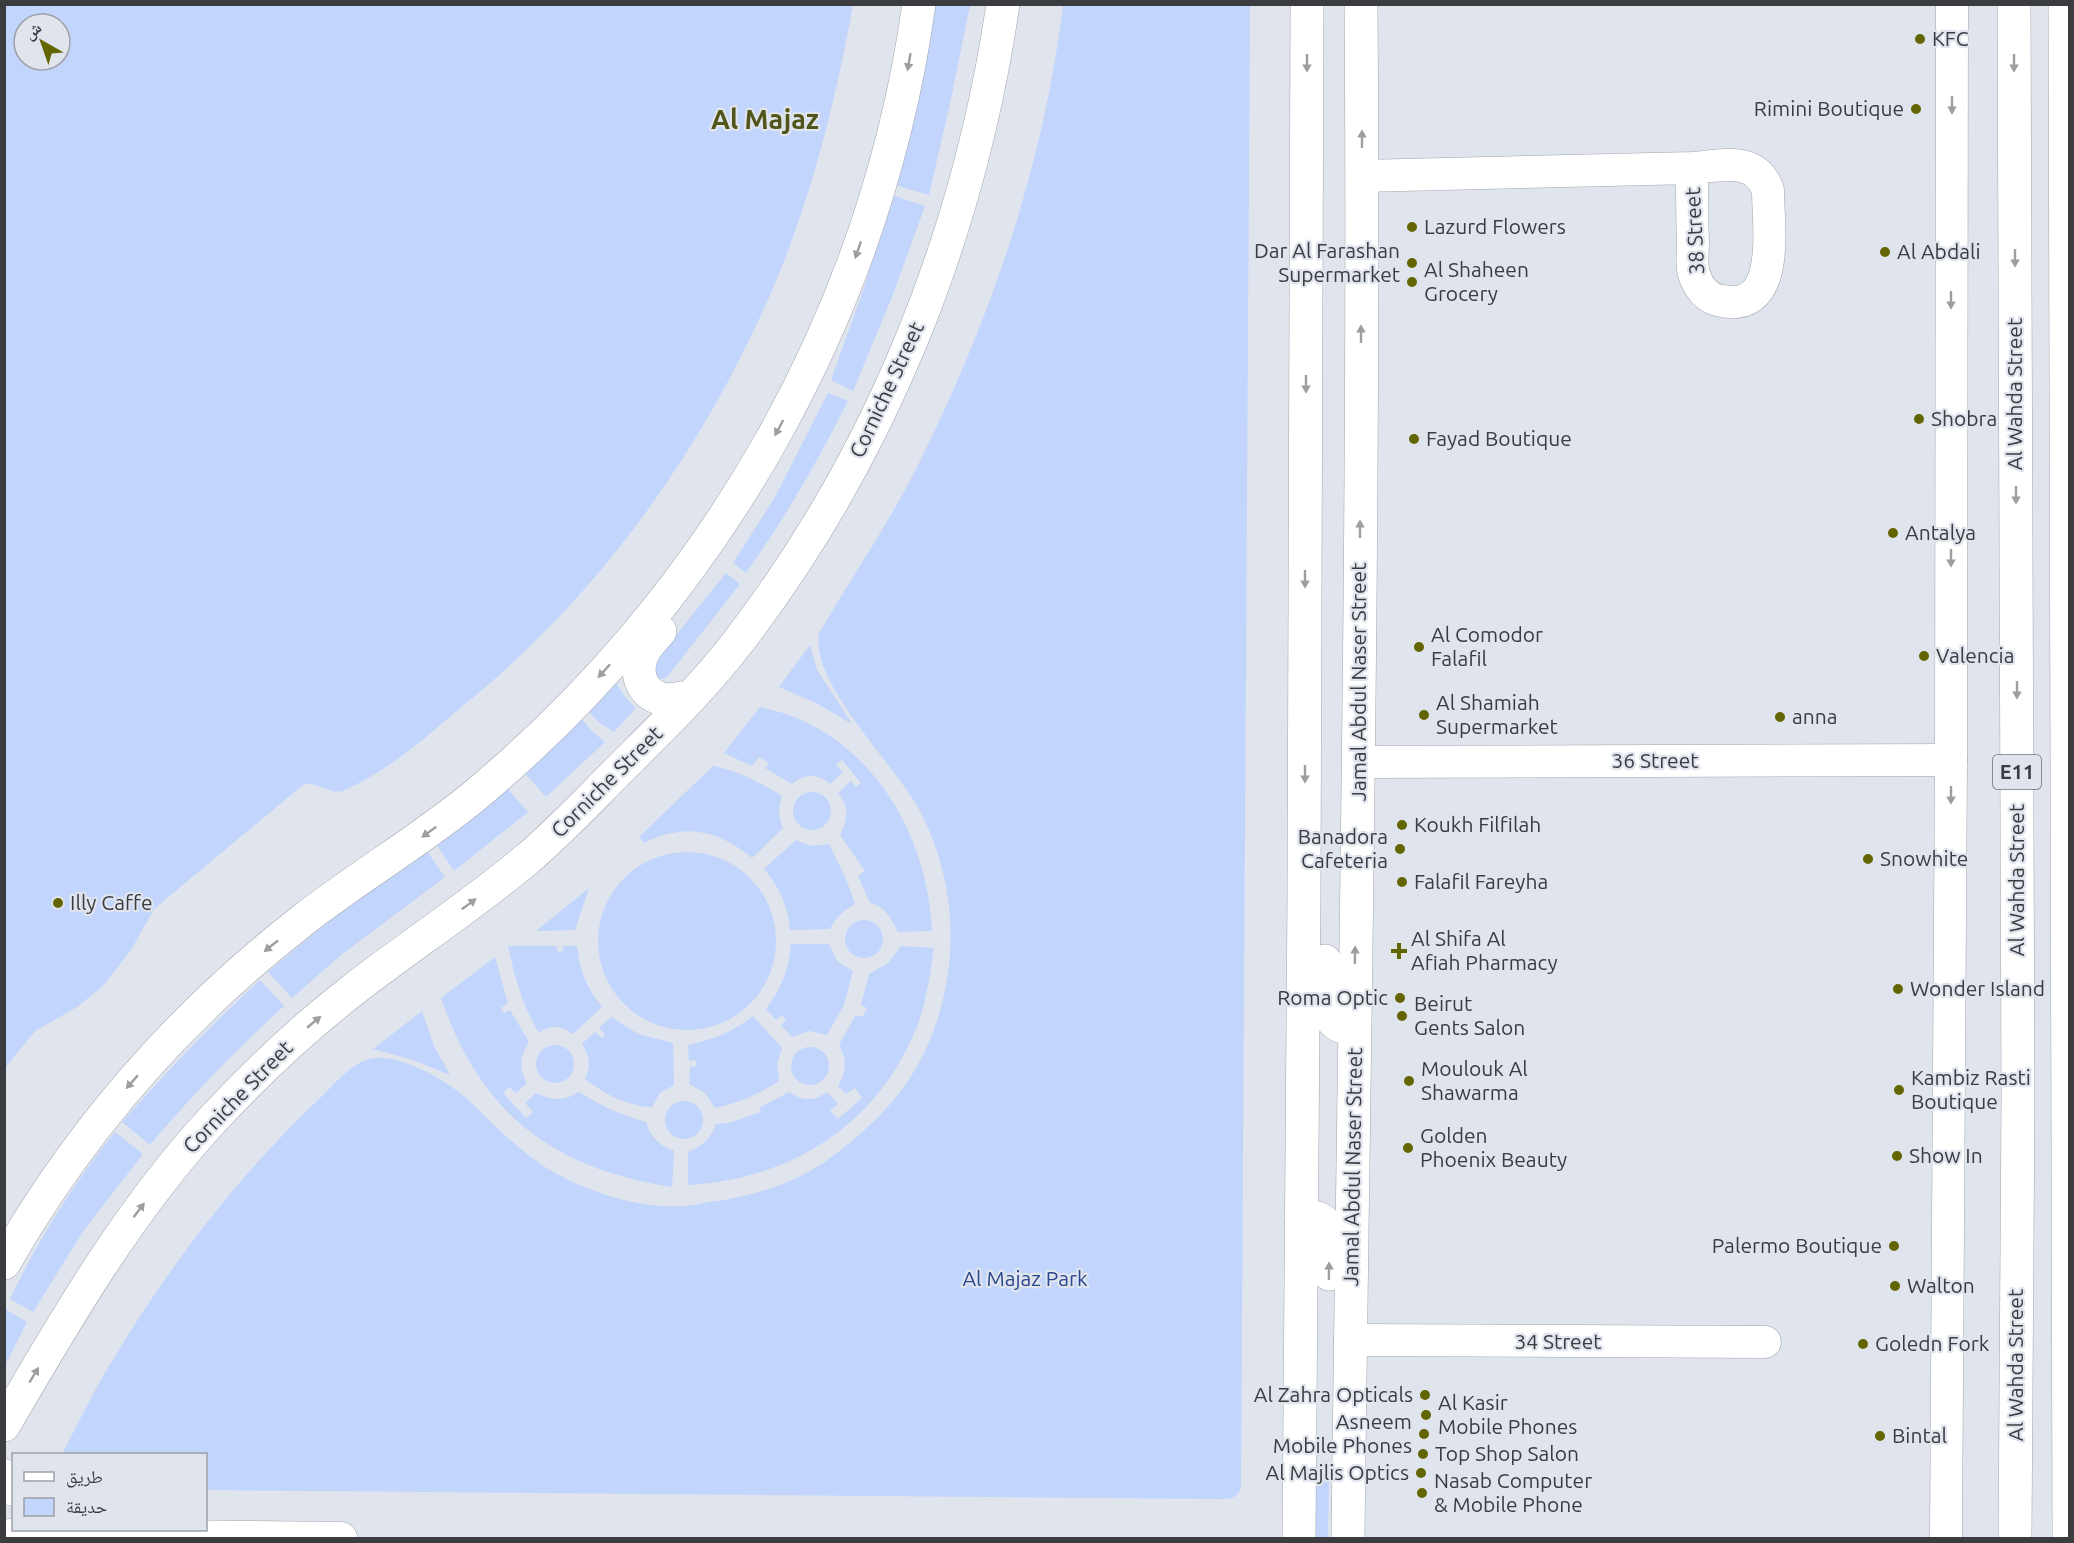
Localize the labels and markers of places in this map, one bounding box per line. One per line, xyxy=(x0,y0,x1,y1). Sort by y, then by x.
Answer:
place label: KFC xyxy=(1932,26,1969,50)
marker: KFC xyxy=(1913,32,1927,46)
place label: Rimini Boutique xyxy=(1754,96,1904,120)
marker: Rimini Boutique xyxy=(1909,102,1923,116)
place label: Lazurd Flowers xyxy=(1424,214,1566,238)
marker: Lazurd Flowers xyxy=(1405,220,1419,234)
place label: Dar Al Farashan Supermarket xyxy=(1254,238,1400,286)
place label: Al Abdali xyxy=(1897,239,1981,263)
marker: Al Abdali xyxy=(1878,245,1892,259)
marker: Dar Al Farashan Supermarket xyxy=(1405,256,1419,270)
place label: Al Shaheen Grocery xyxy=(1424,257,1529,305)
marker: Al Shaheen Grocery xyxy=(1405,275,1419,289)
place label: Shobra xyxy=(1931,406,1997,430)
marker: Shobra xyxy=(1912,412,1926,426)
place label: Fayad Boutique xyxy=(1426,426,1572,450)
marker: Fayad Boutique xyxy=(1407,432,1421,446)
place label: Antalya xyxy=(1905,520,1976,544)
marker: Antalya xyxy=(1886,526,1900,540)
place label: Al Comodor Falafil xyxy=(1431,622,1543,670)
marker: Al Comodor Falafil xyxy=(1412,640,1426,654)
place label: Valencia xyxy=(1936,643,2015,667)
marker: Valencia xyxy=(1917,649,1931,663)
place label: Al Shamiah Supermarket xyxy=(1436,690,1558,738)
place label: anna xyxy=(1792,704,1838,728)
marker: Al Shamiah Supermarket xyxy=(1417,708,1431,722)
marker: anna xyxy=(1773,710,1787,724)
place label: Koukh Filfilah xyxy=(1414,812,1541,836)
marker: Koukh Filfilah xyxy=(1395,818,1409,832)
place label: Banadora Cafeteria xyxy=(1298,824,1388,872)
marker: Banadora Cafeteria xyxy=(1393,842,1407,856)
place label: Snowhite xyxy=(1880,846,1968,870)
marker: Snowhite xyxy=(1861,852,1875,866)
place label: Falafil Fareyha xyxy=(1414,869,1548,893)
marker: Falafil Fareyha xyxy=(1395,875,1409,889)
place label: Illy Caffe xyxy=(70,890,153,914)
marker: Illy Caffe xyxy=(51,896,65,910)
place label: Al Shifa Al Afiah Pharmacy xyxy=(1411,926,1558,974)
marker: Al Shifa Al Afiah Pharmacy xyxy=(1392,944,1406,958)
place label: Wonder Island xyxy=(1910,976,2045,1000)
marker: Wonder Island xyxy=(1891,982,1905,996)
place label: Roma Optic xyxy=(1277,985,1388,1009)
marker: Roma Optic xyxy=(1393,991,1407,1005)
place label: Beirut Gents Salon xyxy=(1414,991,1525,1039)
marker: Beirut Gents Salon xyxy=(1395,1009,1409,1023)
place label: Moulouk Al Shawarma xyxy=(1421,1056,1528,1104)
place label: Kambiz Rasti Boutique xyxy=(1911,1065,2031,1113)
marker: Moulouk Al Shawarma xyxy=(1402,1074,1416,1088)
marker: Kambiz Rasti Boutique xyxy=(1892,1083,1906,1097)
place label: Golden Phoenix Beauty xyxy=(1420,1123,1567,1171)
marker: Golden Phoenix Beauty xyxy=(1401,1141,1415,1155)
place label: Show In xyxy=(1909,1143,1983,1167)
marker: Show In xyxy=(1890,1149,1904,1163)
place label: Palermo Boutique xyxy=(1712,1233,1882,1257)
marker: Palermo Boutique xyxy=(1887,1239,1901,1253)
place label: Walton xyxy=(1907,1273,1975,1297)
marker: Walton xyxy=(1888,1279,1902,1293)
place label: Goledn Fork xyxy=(1875,1331,1990,1355)
marker: Goledn Fork xyxy=(1856,1337,1870,1351)
place label: Al Zahra Opticals xyxy=(1254,1382,1413,1406)
marker: Al Zahra Opticals xyxy=(1418,1388,1432,1402)
place label: Al Kasir Mobile Phones xyxy=(1438,1390,1577,1438)
marker: Al Kasir Mobile Phones xyxy=(1419,1408,1433,1422)
place label: Asneem Mobile Phones xyxy=(1273,1409,1412,1457)
place label: Bintal xyxy=(1892,1423,1947,1447)
marker: Asneem Mobile Phones xyxy=(1417,1427,1431,1441)
marker: Bintal xyxy=(1873,1429,1887,1443)
place label: Top Shop Salon xyxy=(1435,1441,1579,1465)
marker: Top Shop Salon xyxy=(1416,1447,1430,1461)
place label: Al Majlis Optics xyxy=(1266,1460,1409,1484)
marker: Al Majlis Optics xyxy=(1414,1466,1428,1480)
place label: Nasab Computer & Mobile Phone xyxy=(1434,1468,1592,1516)
marker: Nasab Computer & Mobile Phone xyxy=(1415,1486,1429,1500)

